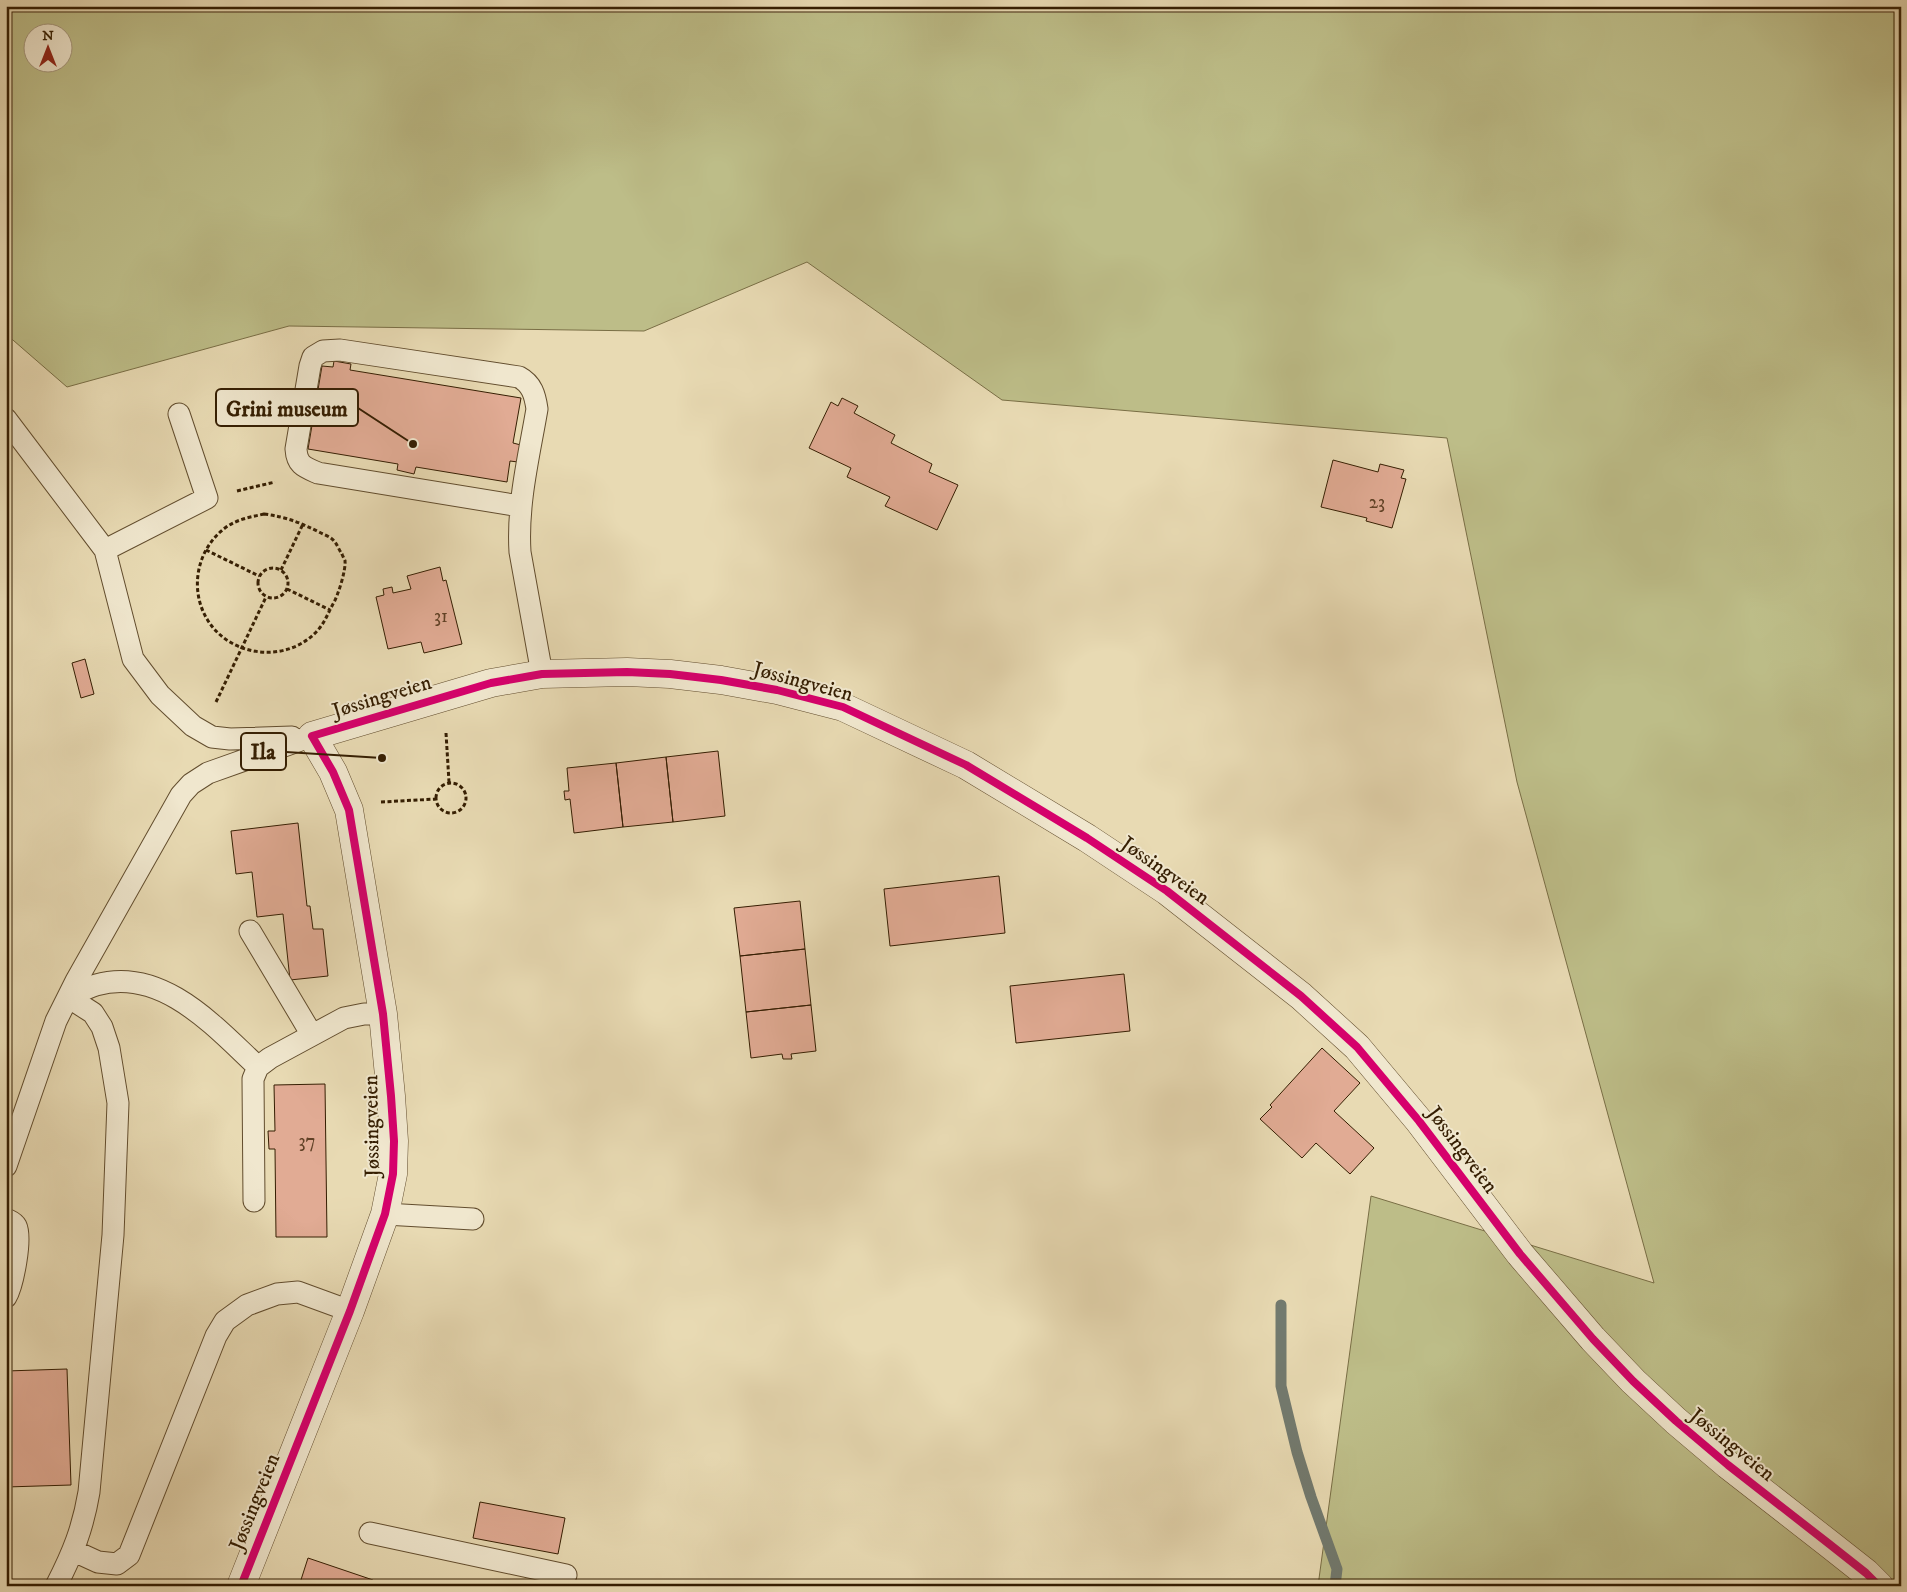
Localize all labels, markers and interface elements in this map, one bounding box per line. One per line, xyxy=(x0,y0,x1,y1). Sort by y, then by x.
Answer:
north arrow xyxy=(22,22,72,72)
text: N xyxy=(42,27,54,45)
callout: Grini museum xyxy=(216,389,358,426)
text: Grini museum xyxy=(226,396,348,423)
house number: 23 xyxy=(1369,491,1385,514)
house number: 31 xyxy=(434,605,448,628)
street label: Jøssingveien xyxy=(748,656,856,708)
street label: Jøssingveien xyxy=(327,670,435,725)
callout: Ila xyxy=(241,733,286,770)
text: Ila xyxy=(250,739,276,766)
street label: Jøssingveien xyxy=(1114,830,1214,911)
street label: Jøssingveien xyxy=(358,1075,386,1179)
street label: Jøssingveien xyxy=(1420,1100,1503,1199)
house number: 37 xyxy=(298,1130,316,1153)
street label: Jøssingveien xyxy=(1683,1401,1780,1487)
street label: Jøssingveien xyxy=(223,1450,286,1556)

